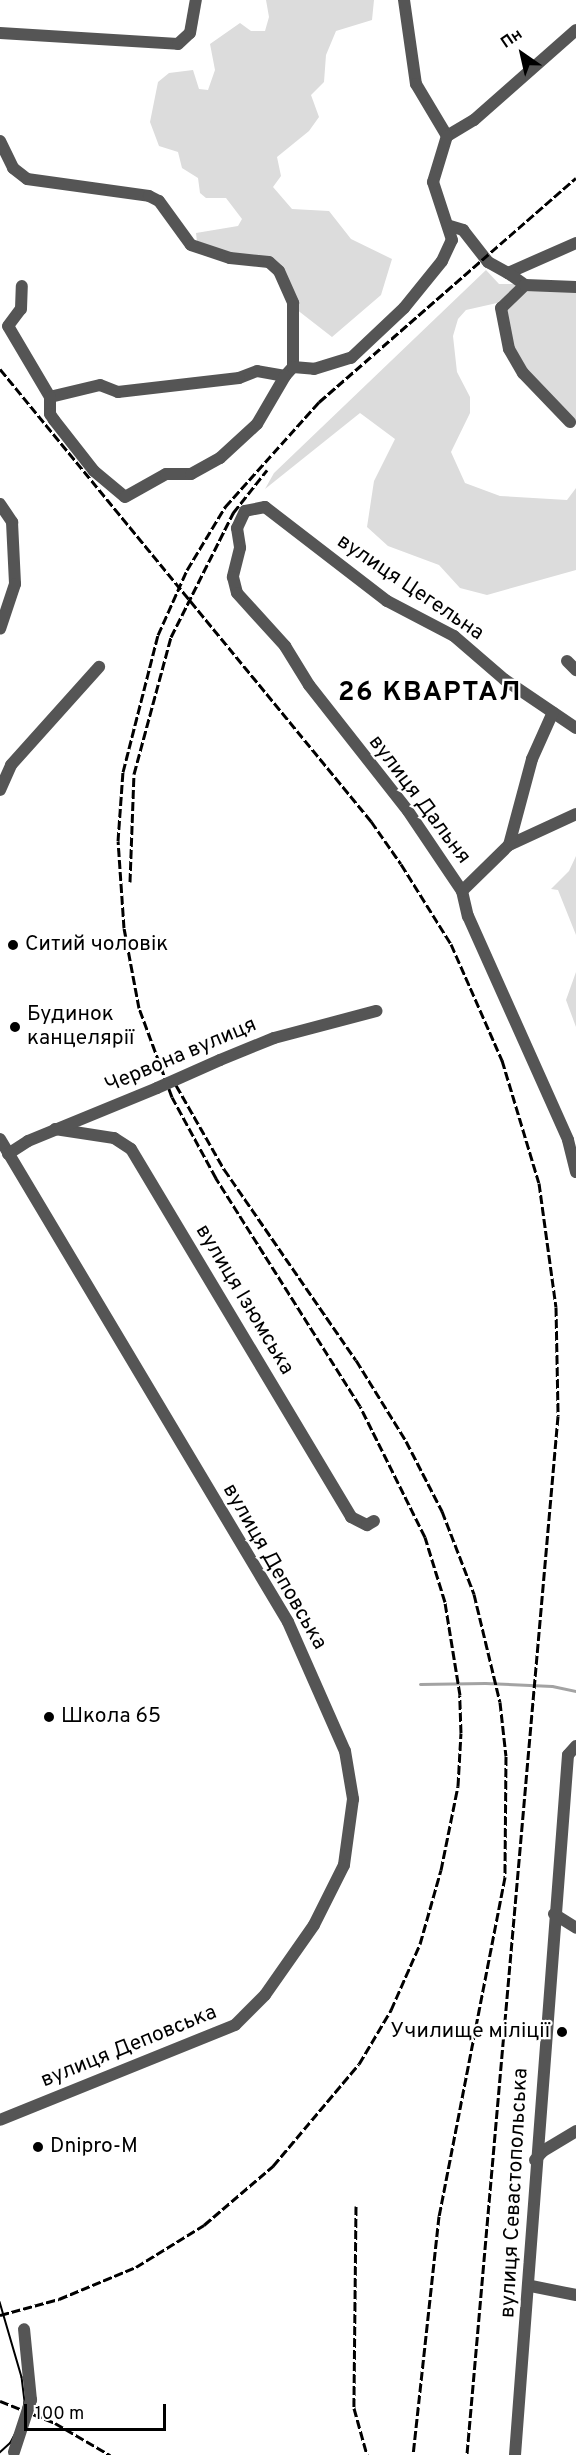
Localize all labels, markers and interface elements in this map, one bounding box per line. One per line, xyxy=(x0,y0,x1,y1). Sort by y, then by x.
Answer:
north arrow xyxy=(492,24,552,84)
text: Пн xyxy=(497,25,526,53)
street label: вулиця Цегельна xyxy=(332,529,488,647)
district label: 26 КВАРТАЛ xyxy=(338,678,522,710)
street label: вулиця Дальня xyxy=(362,731,476,869)
place label: Ситий чоловік xyxy=(25,932,168,958)
marker: Ситий чоловік xyxy=(6,938,20,952)
place label: Будинок канцелярії xyxy=(27,1002,134,1052)
street label: Червона вулиця xyxy=(101,1013,261,1099)
marker: Будинок канцелярії xyxy=(8,1020,22,1034)
street label: вулиця Ізюмська xyxy=(189,1220,299,1380)
street label: вулиця Деповська xyxy=(216,1480,332,1654)
place label: Школа 65 xyxy=(61,1704,161,1730)
marker: Школа 65 xyxy=(42,1710,56,1724)
street label: вулиця Деповська xyxy=(37,2000,221,2094)
place label: Училище міліції xyxy=(390,2019,550,2045)
marker: Училище міліції xyxy=(555,2025,569,2039)
street label: вулиця Севастопольська xyxy=(496,2067,534,2319)
place label: Dnipro-M xyxy=(50,2134,138,2160)
marker: Dnipro-M xyxy=(31,2140,45,2154)
scale bar xyxy=(27,2392,170,2430)
text: 100 m xyxy=(35,2403,84,2426)

